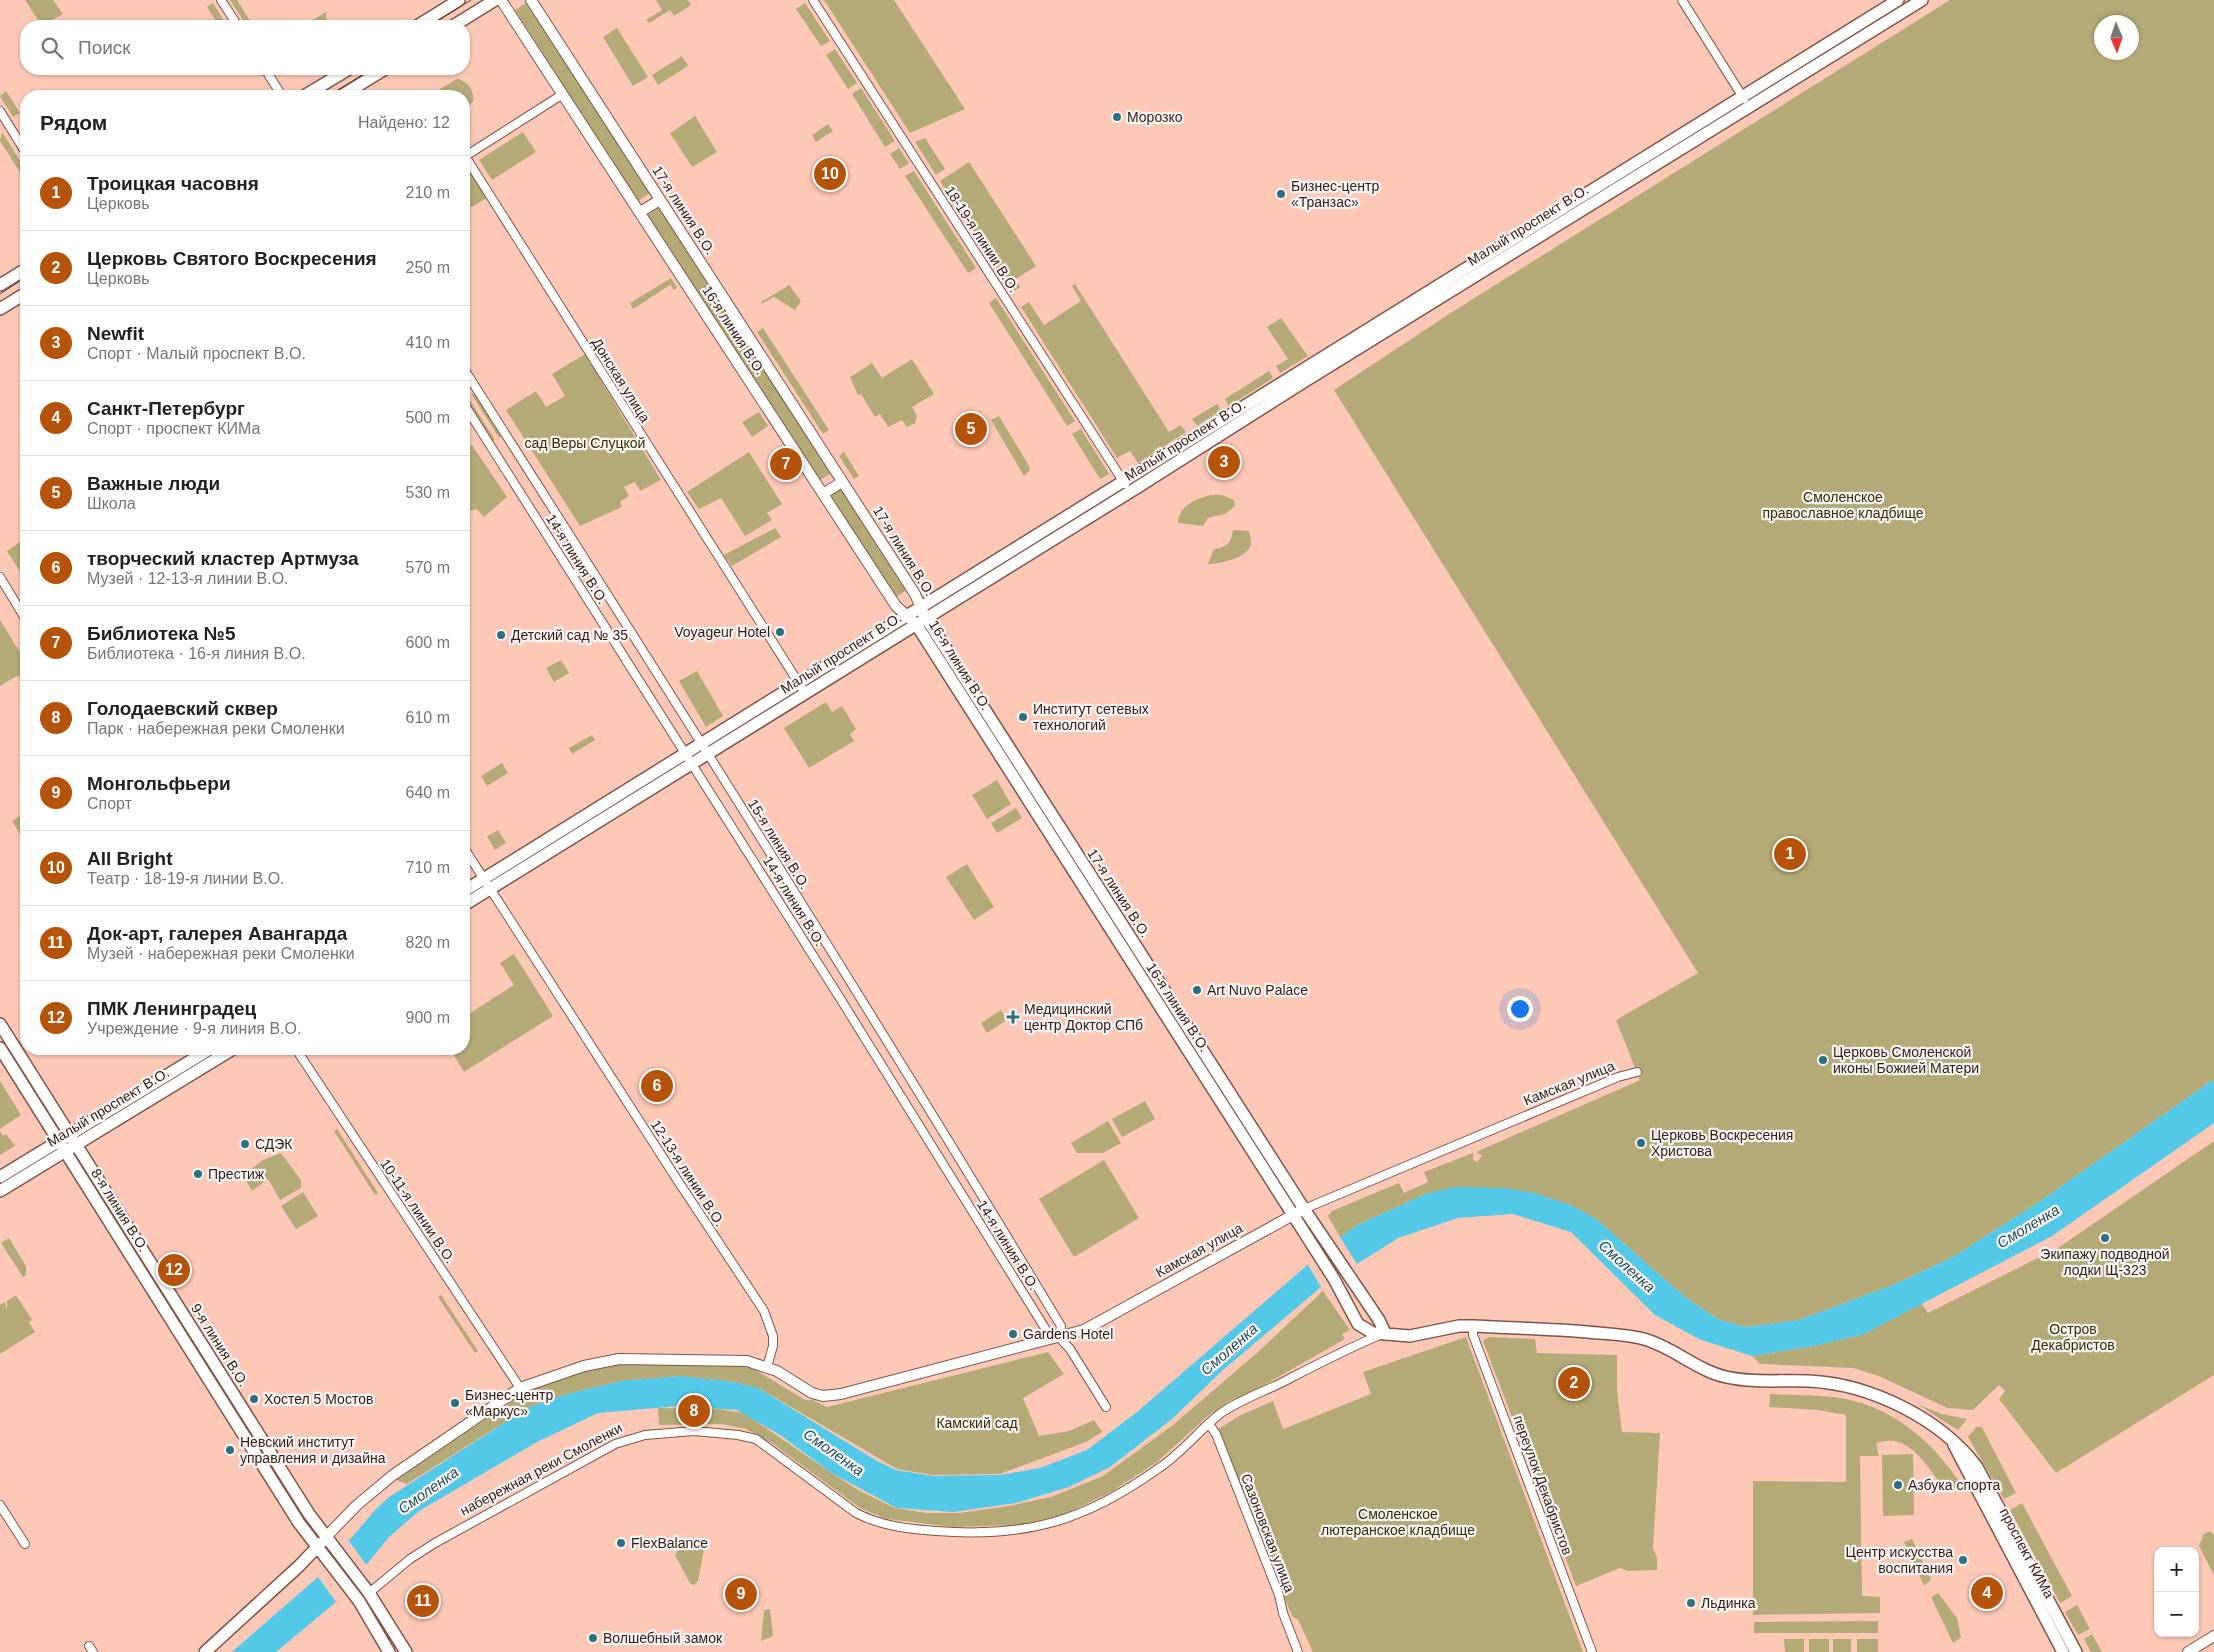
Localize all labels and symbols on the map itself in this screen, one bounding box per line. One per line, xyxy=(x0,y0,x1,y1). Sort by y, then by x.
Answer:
north arrow xyxy=(2094,15,2139,60)
place label: Морозко xyxy=(1127,109,1183,125)
marker: Морозко xyxy=(1111,111,1123,123)
pin: 10 xyxy=(814,155,846,193)
street label: 17-я линия В.О. xyxy=(649,163,719,257)
place label: Бизнес-центр «Транзас» xyxy=(1291,178,1379,210)
street label: Малый проспект В.О. xyxy=(1465,181,1591,269)
street label: 18-19-я линии В.О. xyxy=(942,183,1022,295)
marker: Бизнес-центр «Транзас» xyxy=(1275,188,1287,200)
street label: 16-я линия В.О. xyxy=(699,283,769,377)
street label: Донская улица xyxy=(589,335,653,425)
street label: Малый проспект В.О. xyxy=(1122,396,1248,484)
pin: 5 xyxy=(955,410,987,448)
park label: сад Веры Слуцкой xyxy=(525,435,645,451)
pin: 3 xyxy=(1208,443,1240,481)
pin: 7 xyxy=(770,445,802,483)
park label: Смоленское православное кладбище xyxy=(1762,489,1924,521)
street label: 17-я линия В.О. xyxy=(870,503,938,599)
street label: 14-я линия В.О. xyxy=(543,511,611,607)
street label: Малый проспект В.О. xyxy=(778,609,904,697)
street label: 16-я линия В.О. xyxy=(926,617,994,713)
place label: Voyageur Hotel xyxy=(674,624,770,640)
marker: Voyageur Hotel xyxy=(774,626,786,638)
place label: Детский сад № 35 xyxy=(511,627,628,643)
marker: Детский сад № 35 xyxy=(495,629,507,641)
place label: Институт сетевых технологий xyxy=(1033,701,1149,733)
marker: Институт сетевых технологий xyxy=(1017,711,1029,723)
street label: 15-я линия В.О. xyxy=(745,796,813,892)
pin: 1 xyxy=(1774,835,1806,873)
street label: 17-я линия В.О. xyxy=(1084,846,1154,940)
street label: 14-я линия В.О. xyxy=(760,853,828,949)
street label: 16-я линия В.О. xyxy=(1143,960,1213,1054)
place label: Art Nuvo Palace xyxy=(1207,982,1308,998)
marker: Art Nuvo Palace xyxy=(1191,984,1203,996)
your location xyxy=(1507,996,1533,1022)
place label: Медицинский центр Доктор СПб xyxy=(1024,1001,1143,1033)
marker: Медицинский центр Доктор СПб xyxy=(1006,1010,1020,1024)
place label: Церковь Смоленской иконы Божией Матери xyxy=(1833,1044,1979,1076)
marker: Церковь Смоленской иконы Божией Матери xyxy=(1817,1054,1829,1066)
street label: Камская улица xyxy=(1521,1057,1617,1109)
street label: Малый проспект В.О. xyxy=(44,1064,172,1150)
pin: 6 xyxy=(641,1067,673,1105)
street label: 12-13-я линии В.О. xyxy=(648,1117,728,1229)
place label: Церковь Воскресения Христова xyxy=(1651,1127,1793,1159)
place label: СДЭК xyxy=(255,1136,293,1152)
marker: Церковь Воскресения Христова xyxy=(1635,1137,1647,1149)
marker: СДЭК xyxy=(239,1138,251,1150)
street label: 10-11-я линии В.О. xyxy=(377,1156,459,1266)
street label: 8-я линия В.О. xyxy=(88,1166,152,1254)
place label: Престиж xyxy=(208,1166,265,1182)
marker: Престиж xyxy=(192,1168,204,1180)
street label: 14-я линия В.О. xyxy=(974,1197,1042,1293)
water label: Смоленка xyxy=(1994,1201,2062,1251)
street label: Камская улица xyxy=(1153,1219,1245,1280)
marker: Экипажу подводной лодки Щ-323 xyxy=(2099,1232,2111,1244)
water label: Смоленка xyxy=(1595,1236,1659,1296)
place label: Экипажу подводной лодки Щ-323 xyxy=(2040,1246,2170,1278)
pin: 12 xyxy=(158,1251,190,1289)
street label: 9-я линия В.О. xyxy=(188,1301,252,1389)
water label: Смоленка xyxy=(1197,1320,1261,1378)
park label: Остров Декабристов xyxy=(2031,1321,2115,1353)
place label: Gardens Hotel xyxy=(1023,1326,1113,1342)
marker: Gardens Hotel xyxy=(1007,1328,1019,1340)
pin: 2 xyxy=(1558,1364,1590,1402)
place label: Бизнес-центр «Маркус» xyxy=(465,1387,553,1419)
place label: Хостел 5 Мостов xyxy=(264,1391,373,1407)
pin: 8 xyxy=(678,1392,710,1430)
marker: Хостел 5 Мостов xyxy=(248,1393,260,1405)
marker: Бизнес-центр «Маркус» xyxy=(449,1397,461,1409)
street label: переулок Декабристов xyxy=(1510,1413,1576,1557)
park label: Камский сад xyxy=(936,1415,1018,1431)
street label: набережная реки Смоленки xyxy=(457,1419,625,1519)
water label: Смоленка xyxy=(801,1425,867,1479)
place label: Невский институт управления и дизайна xyxy=(240,1434,386,1466)
marker: Невский институт управления и дизайна xyxy=(224,1444,236,1456)
water label: Смоленка xyxy=(395,1463,461,1517)
street label: Сазоновская улица xyxy=(1238,1471,1298,1595)
place label: Азбука спорта xyxy=(1908,1477,2001,1493)
marker: Азбука спорта xyxy=(1892,1479,1904,1491)
street label: проспект КИМа xyxy=(1996,1505,2058,1601)
park label: Смоленское лютеранское кладбище xyxy=(1321,1506,1475,1538)
place label: FlexBalance xyxy=(631,1535,708,1551)
marker: FlexBalance xyxy=(615,1537,627,1549)
place label: Центр искусства воспитания xyxy=(1846,1544,1953,1576)
marker: Центр искусства воспитания xyxy=(1957,1554,1969,1566)
pin: 4 xyxy=(1971,1574,2003,1612)
pin: 9 xyxy=(725,1575,757,1613)
pin: 11 xyxy=(407,1582,439,1620)
place label: Льдинка xyxy=(1701,1595,1756,1611)
marker: Льдинка xyxy=(1685,1597,1697,1609)
place label: Волшебный замок xyxy=(603,1630,723,1646)
marker: Волшебный замок xyxy=(587,1632,599,1644)

